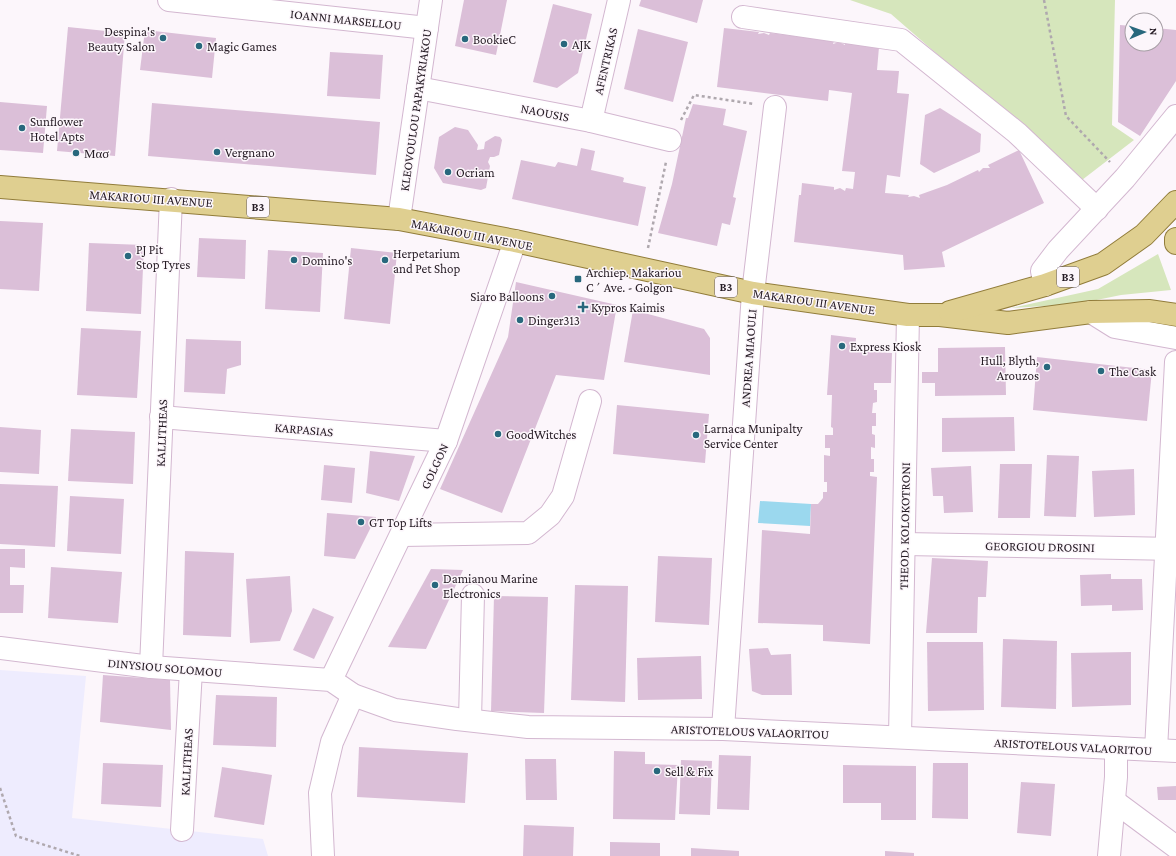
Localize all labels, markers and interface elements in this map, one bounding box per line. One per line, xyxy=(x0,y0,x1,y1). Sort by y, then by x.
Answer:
street label: IOANNI MARSELLOU xyxy=(290,6,402,33)
north arrow xyxy=(1124,12,1164,52)
place label: Despina's Beauty Salon xyxy=(88,24,155,54)
street label: AFENTRIKAS xyxy=(591,26,620,96)
street label: KLEOVOULOU PAPAKYRIAKOU xyxy=(397,28,434,192)
text: N xyxy=(1148,28,1160,36)
place label: BookieC xyxy=(473,32,516,47)
marker: Despina's Beauty Salon xyxy=(158,33,168,43)
marker: BookieC xyxy=(460,34,470,44)
place label: AJK xyxy=(572,37,591,52)
place label: Magic Games xyxy=(207,39,277,54)
marker: AJK xyxy=(559,39,569,49)
marker: Magic Games xyxy=(194,41,204,51)
street label: NAOUSIS xyxy=(519,100,570,125)
place label: Sunflower Hotel Apts xyxy=(30,114,84,144)
marker: Sunflower Hotel Apts xyxy=(17,123,27,133)
place label: Vergnano xyxy=(225,145,275,160)
place label: Μασ xyxy=(84,146,109,161)
marker: Vergnano xyxy=(212,147,222,157)
marker: Μασ xyxy=(71,148,81,158)
place label: Ocriam xyxy=(456,165,495,180)
marker: Ocriam xyxy=(443,167,453,177)
street label: MAKARIOU III AVENUE xyxy=(89,187,213,210)
road number: B3 xyxy=(247,197,269,217)
street label: MAKARIOU III AVENUE xyxy=(410,215,534,254)
place label: PJ Pit Stop Tyres xyxy=(136,242,190,272)
place label: Herpetarium and Pet Shop xyxy=(393,246,461,276)
marker: PJ Pit Stop Tyres xyxy=(123,251,133,261)
place label: Domino's xyxy=(302,253,352,268)
marker: Domino's xyxy=(289,255,299,265)
marker: Herpetarium and Pet Shop xyxy=(380,255,390,265)
place label: Archiep. Makariou C´ Ave. - Golgon xyxy=(586,265,682,295)
road number: B3 xyxy=(1057,267,1079,287)
marker: Archiep. Makariou C´ Ave. - Golgon xyxy=(573,274,583,284)
road number: B3 xyxy=(715,277,737,297)
street label: MAKARIOU III AVENUE xyxy=(752,285,876,318)
place label: Siaro Balloons xyxy=(470,289,544,304)
marker: Siaro Balloons xyxy=(547,291,557,301)
place label: Kypros Kaimis xyxy=(591,300,665,315)
marker: Kypros Kaimis xyxy=(578,302,588,312)
street label: ANDREA MIAOULI xyxy=(738,308,759,408)
place label: Dinger313 xyxy=(528,313,580,328)
marker: Dinger313 xyxy=(515,315,525,325)
place label: Express Kiosk xyxy=(850,339,922,354)
marker: Express Kiosk xyxy=(837,341,847,351)
place label: Hull, Blyth, Arouzos xyxy=(981,353,1039,383)
marker: Hull, Blyth, Arouzos xyxy=(1042,362,1052,372)
place label: The Cask xyxy=(1109,364,1157,379)
marker: The Cask xyxy=(1096,366,1106,376)
street label: KALLITHEAS xyxy=(153,399,170,467)
street label: KARPASIAS xyxy=(274,419,334,440)
place label: Larnaca Munipalty Service Center xyxy=(704,421,804,451)
place label: GoodWitches xyxy=(506,427,576,442)
marker: GoodWitches xyxy=(493,429,503,439)
marker: Larnaca Munipalty Service Center xyxy=(691,430,701,440)
street label: GOLGON xyxy=(417,441,452,492)
street label: THEOD. KOLOKOTRONI xyxy=(896,462,913,590)
place label: GT Top Lifts xyxy=(369,515,432,530)
marker: GT Top Lifts xyxy=(356,517,366,527)
street label: GEORGIOU DROSINI xyxy=(985,538,1095,555)
place label: Damianou Marine Electronics xyxy=(443,571,538,601)
marker: Damianou Marine Electronics xyxy=(430,580,440,590)
street label: DINYSIOU SOLOMOU xyxy=(107,655,223,680)
street label: ARISTOTELOUS VALAORITOU xyxy=(671,721,829,742)
street label: KALLITHEAS xyxy=(177,728,196,796)
street label: ARISTOTELOUS VALAORITOU xyxy=(994,735,1152,758)
place label: Sell & Fix xyxy=(665,764,713,779)
marker: Sell & Fix xyxy=(652,766,662,776)

